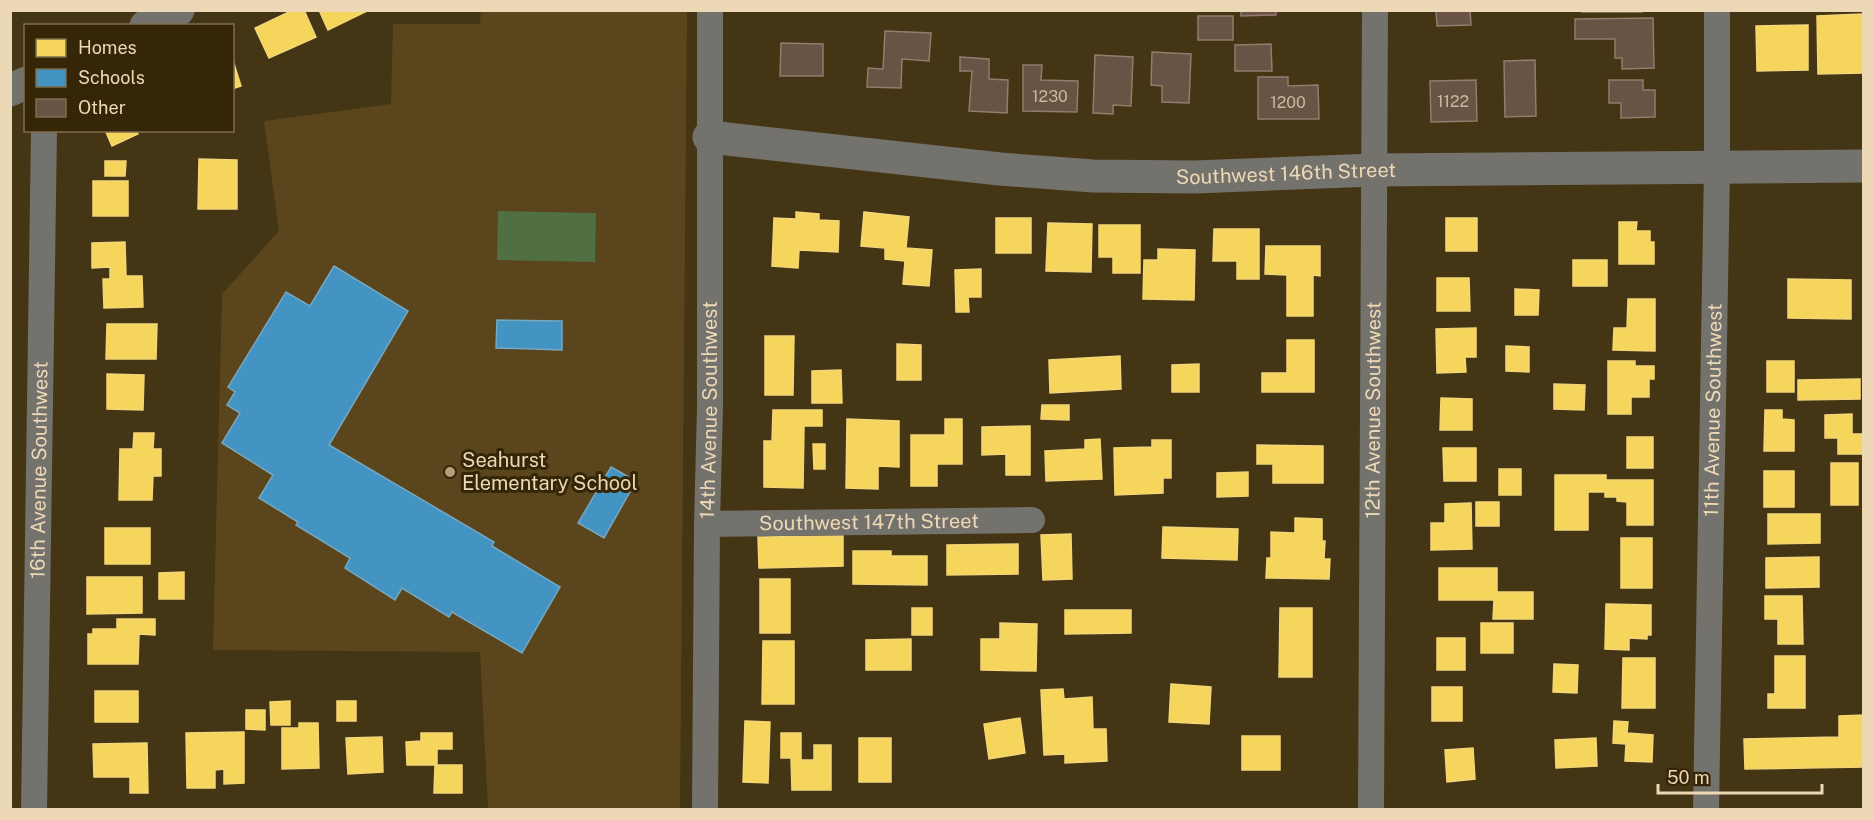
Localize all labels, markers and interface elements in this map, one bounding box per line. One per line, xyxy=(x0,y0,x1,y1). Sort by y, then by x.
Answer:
legend xyxy=(24,24,234,132)
text: Homes xyxy=(78,37,137,58)
text: Schools xyxy=(78,67,145,88)
house number: 1230 xyxy=(1032,87,1068,106)
house number: 1122 xyxy=(1437,92,1469,111)
house number: 1200 xyxy=(1270,93,1306,112)
text: Other xyxy=(78,97,126,118)
street label: Southwest 146th Street xyxy=(1176,158,1396,189)
street label: 14th Avenue Southwest xyxy=(695,301,722,519)
street label: 12th Avenue Southwest xyxy=(1360,301,1386,519)
street label: 11th Avenue Southwest xyxy=(1699,303,1727,517)
street label: 16th Avenue Southwest xyxy=(25,361,53,579)
place label: Seahurst Elementary School xyxy=(462,448,637,495)
marker: Seahurst Elementary School xyxy=(443,465,457,479)
street label: Southwest 147th Street xyxy=(759,509,979,535)
scale bar xyxy=(1658,757,1822,795)
text: 50 m xyxy=(1667,767,1710,788)

